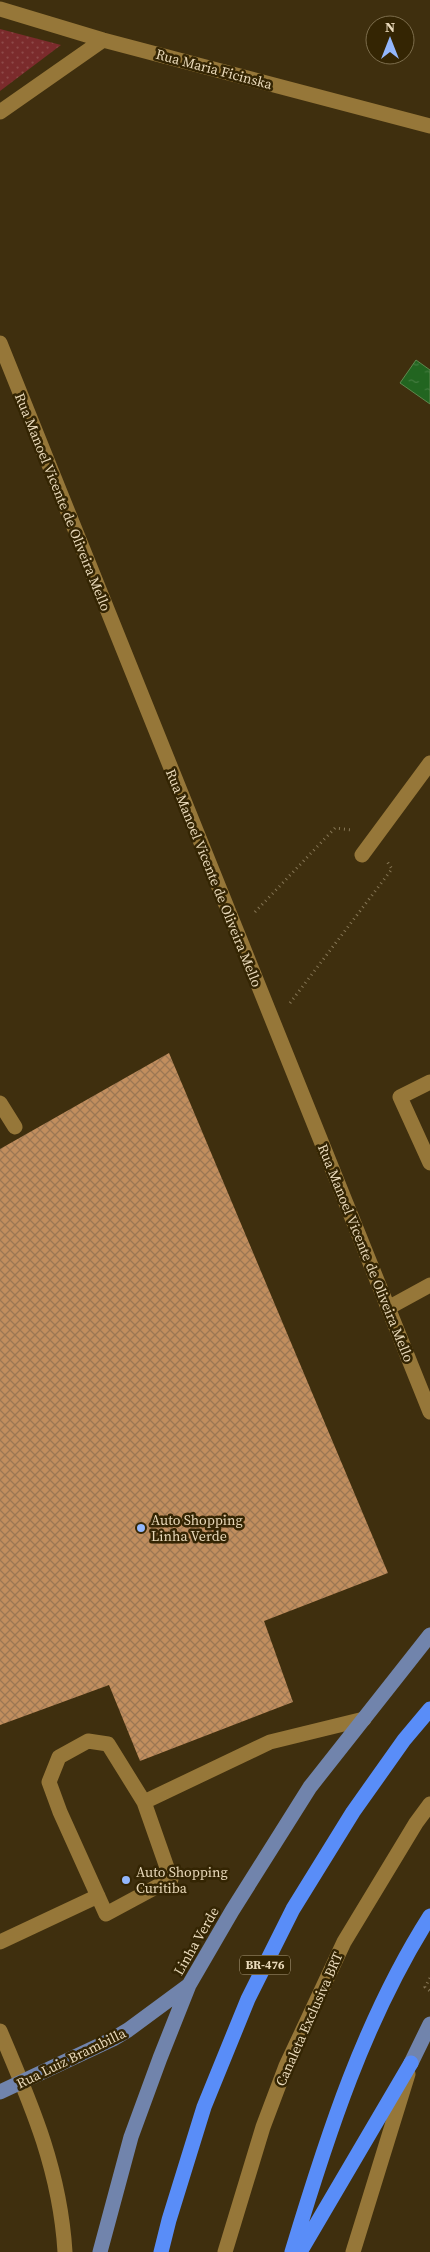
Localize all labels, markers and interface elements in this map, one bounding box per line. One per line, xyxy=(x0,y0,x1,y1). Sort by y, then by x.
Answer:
north arrow xyxy=(365,15,415,65)
text: N xyxy=(385,17,395,37)
street label: Rua Maria Ficinska xyxy=(154,44,275,94)
street label: Rua Manoel Vicente de Oliveira Mello xyxy=(10,390,116,614)
street label: Rua Manoel Vicente de Oliveira Mello xyxy=(161,766,267,990)
street label: Rua Manoel Vicente de Oliveira Mello xyxy=(313,1141,419,1365)
place label: Auto Shopping Linha Verde xyxy=(151,1510,243,1546)
marker: Auto Shopping Linha Verde xyxy=(135,1522,147,1534)
place label: Auto Shopping Curitiba xyxy=(136,1862,228,1898)
marker: Auto Shopping Curitiba xyxy=(120,1874,132,1886)
street label: Linha Verde xyxy=(168,1903,224,1979)
street label: Canaleta Exclusiva BRT xyxy=(270,1948,348,2089)
road number: BR-476 xyxy=(240,1956,290,1974)
street label: Rua Luiz Brambilla xyxy=(13,2022,130,2093)

